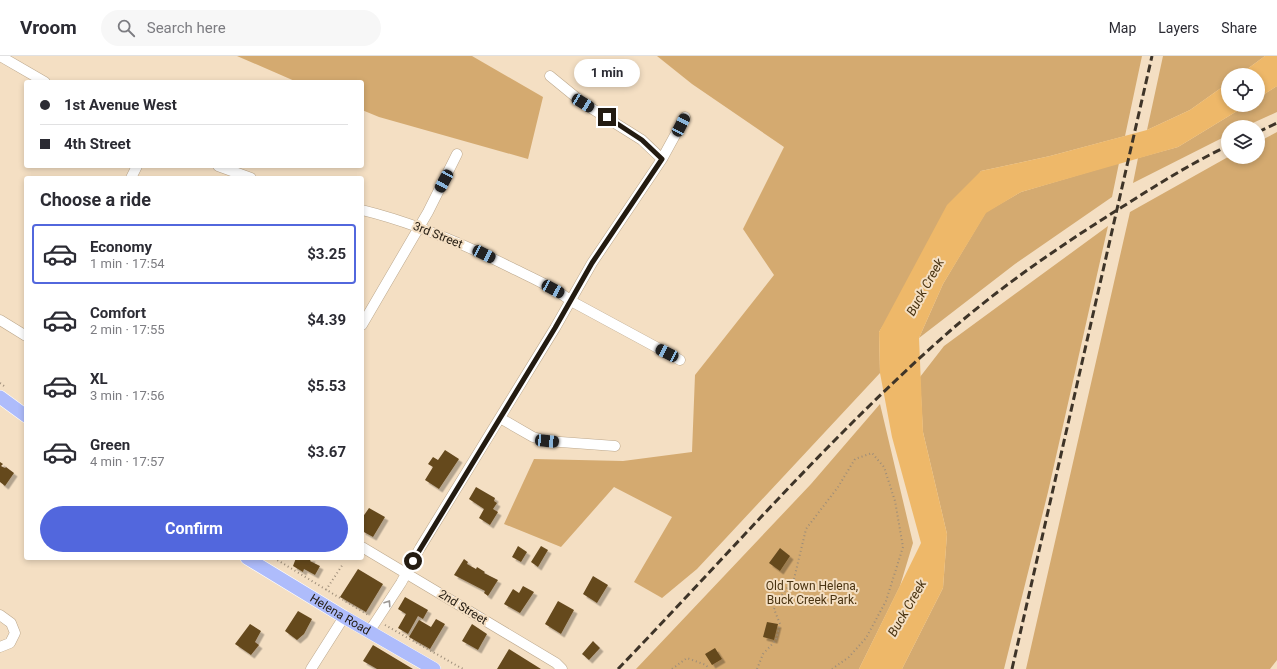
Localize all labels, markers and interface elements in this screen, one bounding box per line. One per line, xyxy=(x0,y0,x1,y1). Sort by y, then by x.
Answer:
search box xyxy=(101,10,381,46)
text: Vroom xyxy=(20,16,77,39)
icon: search xyxy=(115,17,137,39)
text: Search here xyxy=(147,19,226,37)
text: Map xyxy=(1109,20,1136,36)
text: Layers xyxy=(1158,20,1199,36)
text: Share xyxy=(1221,20,1257,36)
callout: 1 min xyxy=(574,59,640,87)
text: 1 min xyxy=(591,65,623,80)
map controls xyxy=(1221,68,1265,164)
button: locate xyxy=(1221,68,1265,112)
car xyxy=(570,92,596,114)
text: 1st Avenue West xyxy=(64,96,177,114)
route end xyxy=(598,108,616,126)
car xyxy=(670,112,692,138)
button: layers xyxy=(1221,120,1265,164)
text: 4th Street xyxy=(64,135,131,153)
car xyxy=(433,168,455,194)
text: Choose a ride xyxy=(40,189,151,210)
street label: 3rd Street xyxy=(411,219,465,251)
icon: car xyxy=(42,236,78,272)
text: Economy xyxy=(90,238,152,256)
car xyxy=(471,243,497,265)
text: $3.25 xyxy=(307,245,346,263)
water label: Buck Creek xyxy=(903,255,947,318)
text: 1 min · 17:54 xyxy=(90,256,165,271)
car xyxy=(540,278,566,300)
icon: car xyxy=(42,302,78,338)
text: Comfort xyxy=(90,304,146,322)
text: $4.39 xyxy=(307,311,346,329)
text: 2 min · 17:55 xyxy=(90,322,165,337)
car xyxy=(654,342,680,364)
icon: car xyxy=(42,368,78,404)
text: XL xyxy=(90,370,108,388)
text: $5.53 xyxy=(307,377,346,395)
text: 3 min · 17:56 xyxy=(90,388,165,403)
icon: car xyxy=(42,434,78,470)
car xyxy=(534,434,560,448)
text: Green xyxy=(90,436,130,454)
text: $3.67 xyxy=(307,443,346,461)
text: 4 min · 17:57 xyxy=(90,454,165,469)
button: Confirm xyxy=(40,506,348,552)
route start xyxy=(404,552,422,570)
water label: Buck Creek xyxy=(885,576,930,639)
park label: Old Town Helena, Buck Creek Park. xyxy=(766,579,858,607)
street label: 2nd Street xyxy=(436,587,490,627)
street label: Helena Road xyxy=(307,591,373,638)
one-way arrow xyxy=(383,600,391,607)

